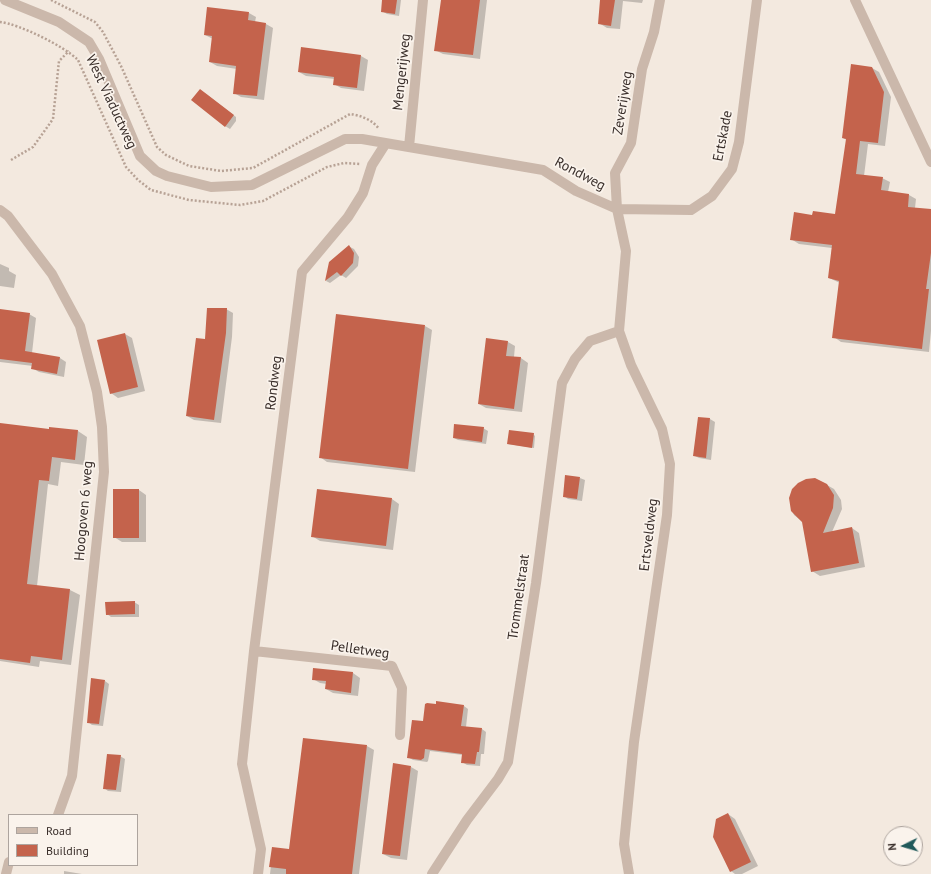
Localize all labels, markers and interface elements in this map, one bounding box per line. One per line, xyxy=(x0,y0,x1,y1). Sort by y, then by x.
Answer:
street label: Mengerijweg xyxy=(390,33,414,111)
street label: West Viaductweg xyxy=(82,52,140,152)
street label: Zeverijweg xyxy=(610,70,636,136)
street label: Ertskade xyxy=(710,109,736,163)
street label: Rondweg xyxy=(552,154,608,194)
street label: Rondweg xyxy=(262,355,286,411)
street label: Hoogoven 6 weg xyxy=(71,460,97,562)
street label: Ertsveldweg xyxy=(636,498,662,572)
street label: Trommelstraat xyxy=(505,553,533,641)
street label: Pelletweg xyxy=(330,638,390,662)
legend xyxy=(8,814,138,866)
text: Road xyxy=(46,823,71,838)
north arrow xyxy=(883,826,923,866)
text: Building xyxy=(46,843,89,858)
text: N xyxy=(885,843,899,851)

